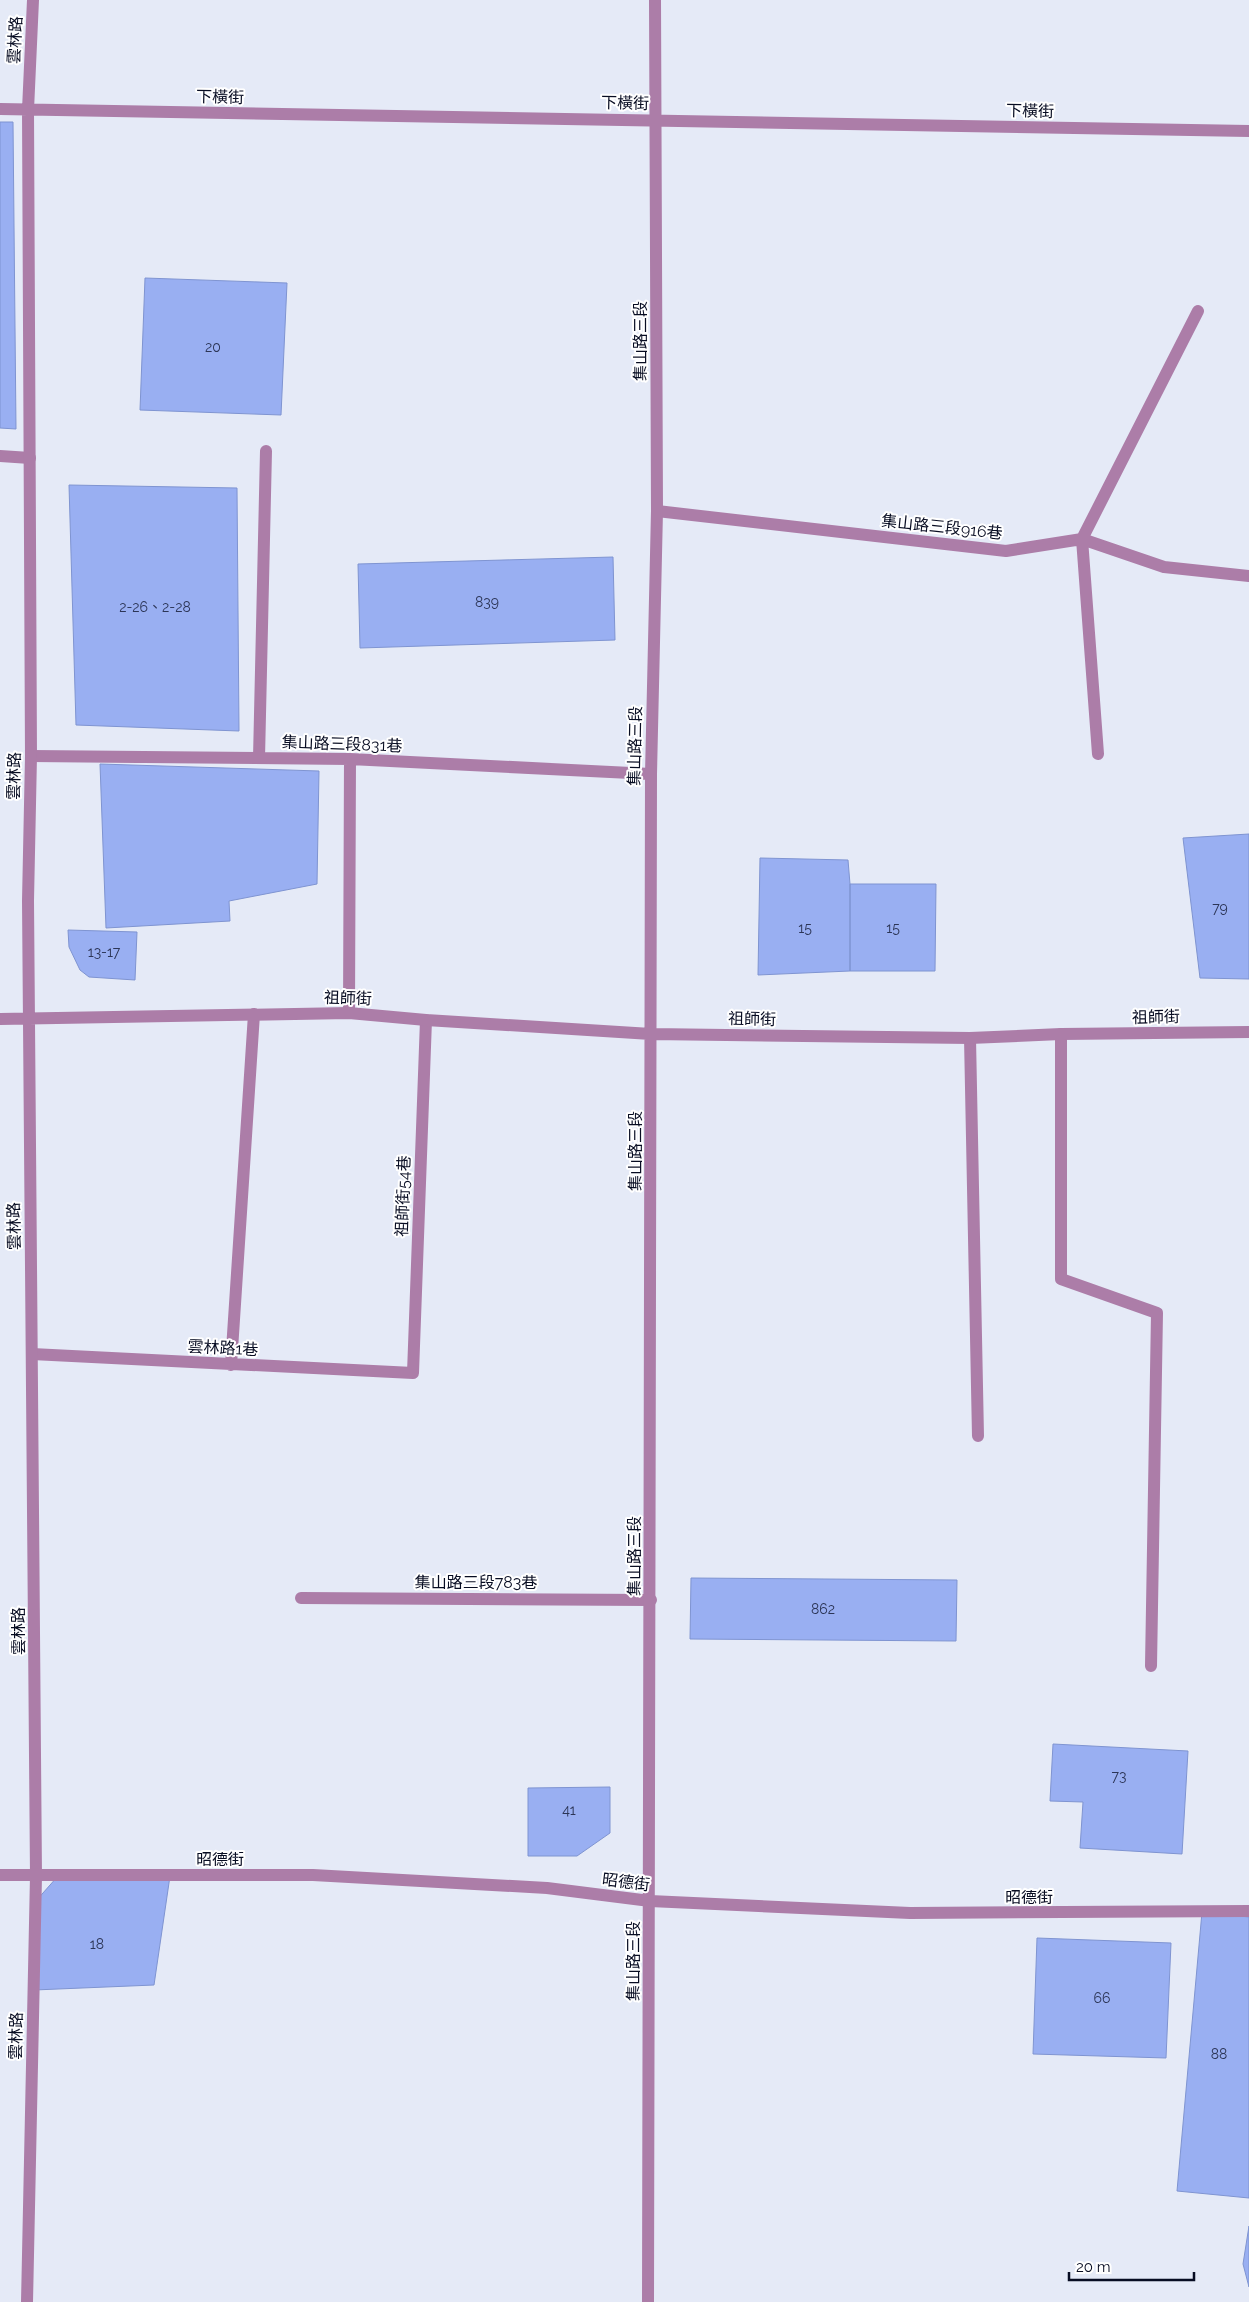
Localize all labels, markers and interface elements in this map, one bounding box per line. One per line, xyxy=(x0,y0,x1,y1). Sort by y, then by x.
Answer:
street label: 雲林路 xyxy=(4,16,26,64)
street label: 下橫街 xyxy=(196,87,244,107)
street label: 下橫街 xyxy=(601,93,649,113)
street label: 下橫街 xyxy=(1006,101,1054,121)
street label: 集山路三段 xyxy=(631,301,650,381)
house number: 20 xyxy=(205,339,221,355)
street label: 集山路三段916巷 xyxy=(880,511,1004,543)
house number: 839 xyxy=(475,594,499,610)
house number: 2-26、2-28 xyxy=(119,599,191,615)
street label: 集山路三段 xyxy=(625,706,645,786)
street label: 集山路三段831巷 xyxy=(281,732,403,756)
street label: 雲林路 xyxy=(4,752,24,800)
house number: 79 xyxy=(1212,900,1228,916)
house number: 15 xyxy=(798,920,812,936)
house number: 15 xyxy=(886,920,900,936)
house number: 13-17 xyxy=(88,944,121,960)
street label: 祖師街 xyxy=(324,988,372,1008)
street label: 祖師街 xyxy=(1132,1007,1180,1027)
street label: 祖師街 xyxy=(728,1009,776,1029)
street label: 集山路三段 xyxy=(626,1111,645,1191)
street label: 祖師街54巷 xyxy=(392,1155,414,1237)
street label: 雲林路 xyxy=(4,1202,24,1250)
street label: 雲林路1巷 xyxy=(187,1337,259,1359)
street label: 集山路三段 xyxy=(625,1516,644,1596)
street label: 集山路三段783巷 xyxy=(415,1573,537,1592)
house number: 862 xyxy=(811,1601,835,1617)
street label: 雲林路 xyxy=(9,1607,28,1655)
house number: 73 xyxy=(1112,1768,1126,1784)
house number: 41 xyxy=(562,1802,576,1818)
street label: 昭德街 xyxy=(196,1850,244,1869)
street label: 昭德街 xyxy=(601,1870,651,1894)
street label: 昭德街 xyxy=(1005,1888,1053,1907)
street label: 集山路三段 xyxy=(624,1921,643,2001)
house number: 18 xyxy=(90,1936,104,1952)
house number: 66 xyxy=(1094,1990,1110,2006)
street label: 雲林路 xyxy=(6,2012,26,2060)
house number: 88 xyxy=(1211,2046,1227,2062)
scale bar xyxy=(1069,2250,1194,2282)
text: 20 m xyxy=(1076,2258,1111,2276)

